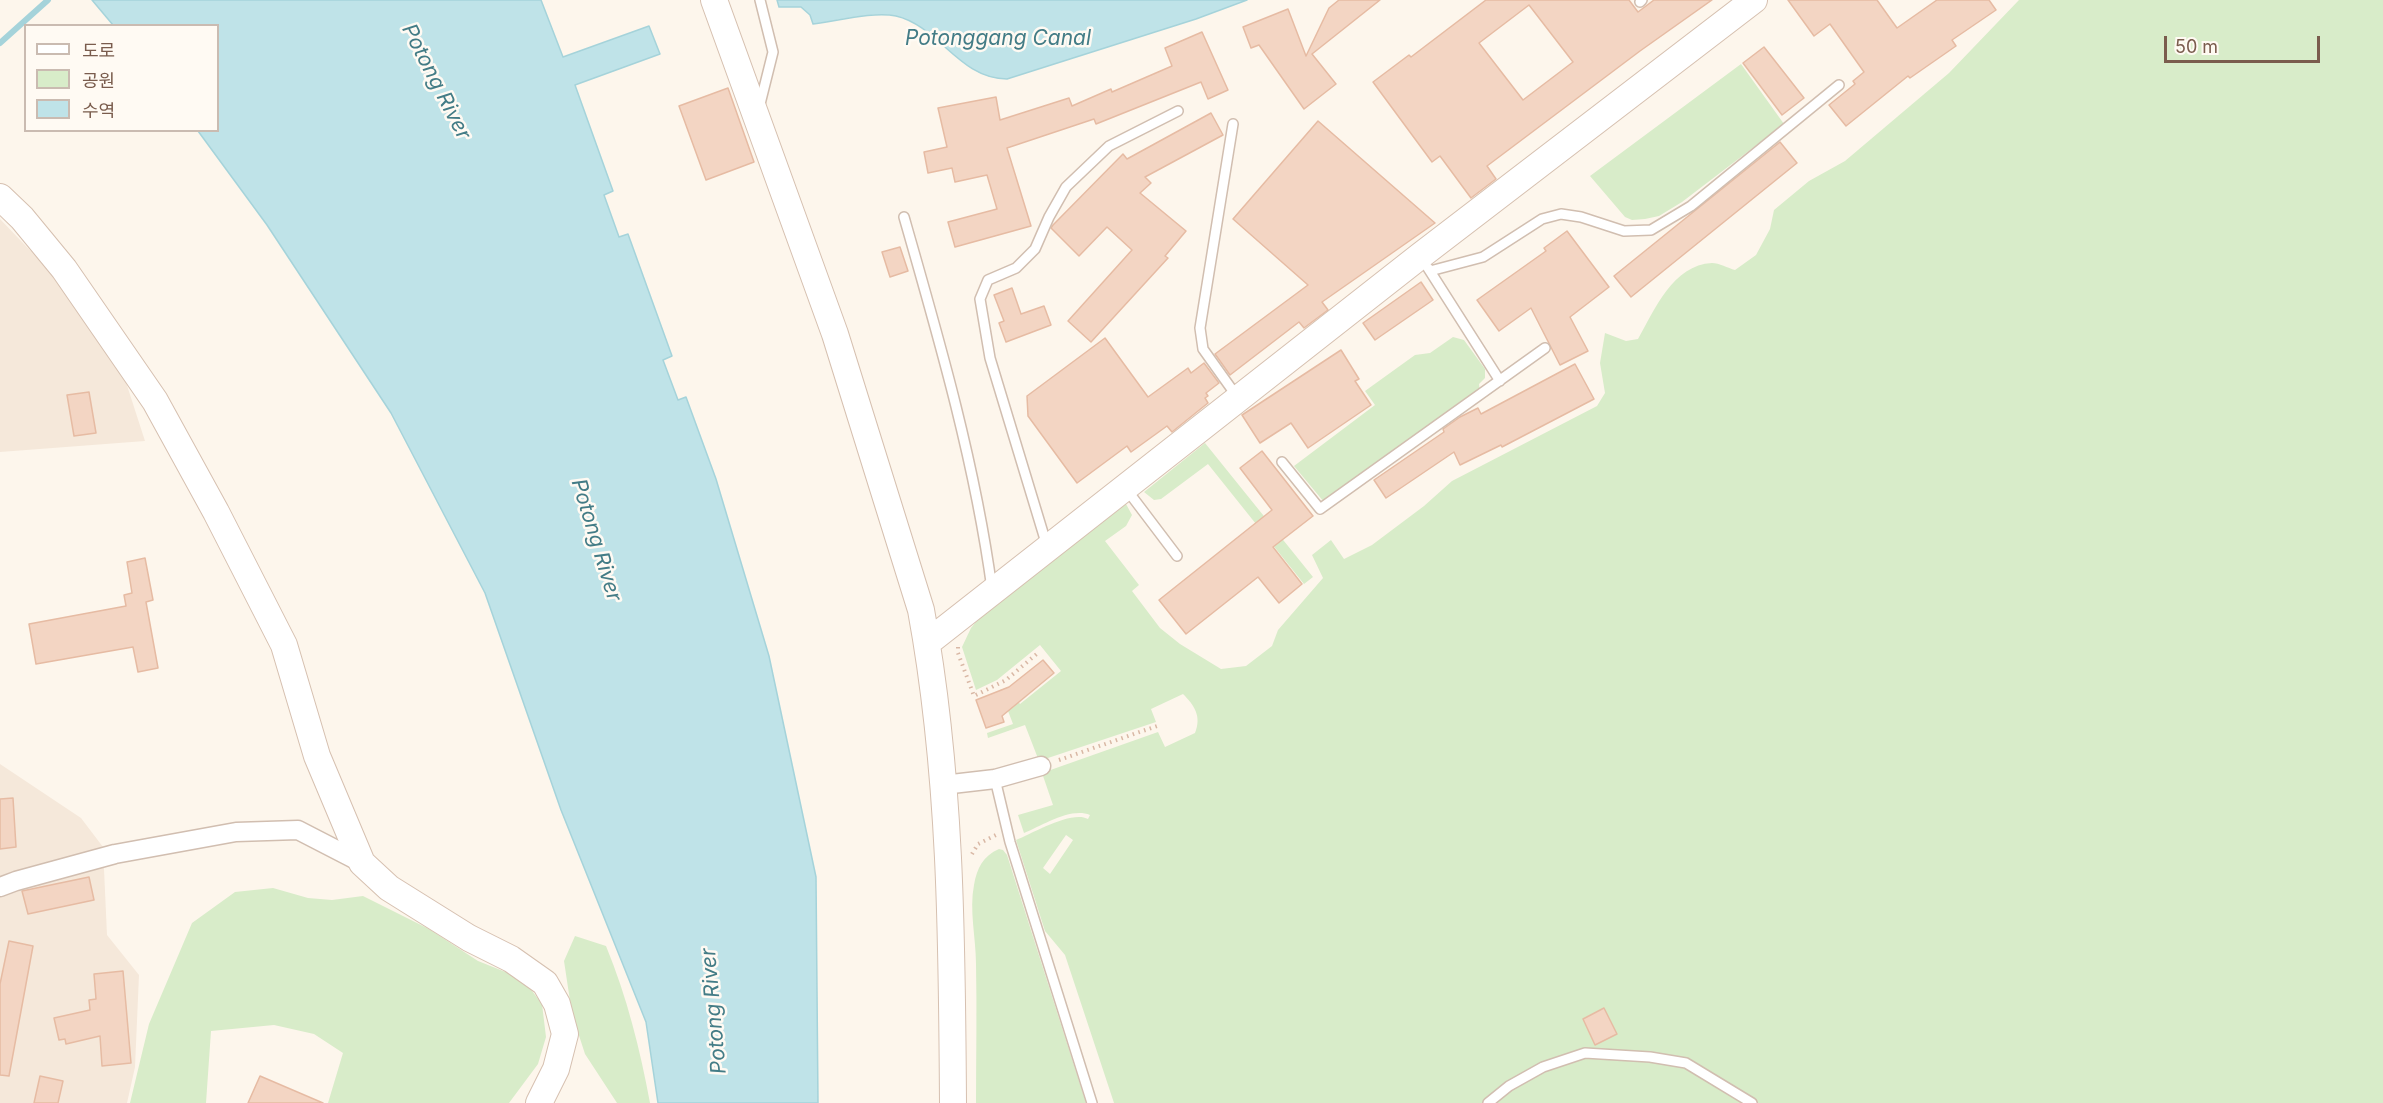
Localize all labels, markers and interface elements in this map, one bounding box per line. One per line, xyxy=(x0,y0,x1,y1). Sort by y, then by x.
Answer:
water label: Potong River xyxy=(396,20,476,144)
legend xyxy=(24,24,219,132)
scale bar xyxy=(2167,24,2323,62)
water label: Potonggang Canal xyxy=(905,26,1091,52)
text: 50 m xyxy=(2175,36,2218,57)
text: 도로 xyxy=(82,40,115,61)
text: 공원 xyxy=(82,70,115,91)
text: 수역 xyxy=(82,100,115,121)
water label: Potong River xyxy=(565,476,627,604)
water label: Potong River xyxy=(696,947,732,1075)

